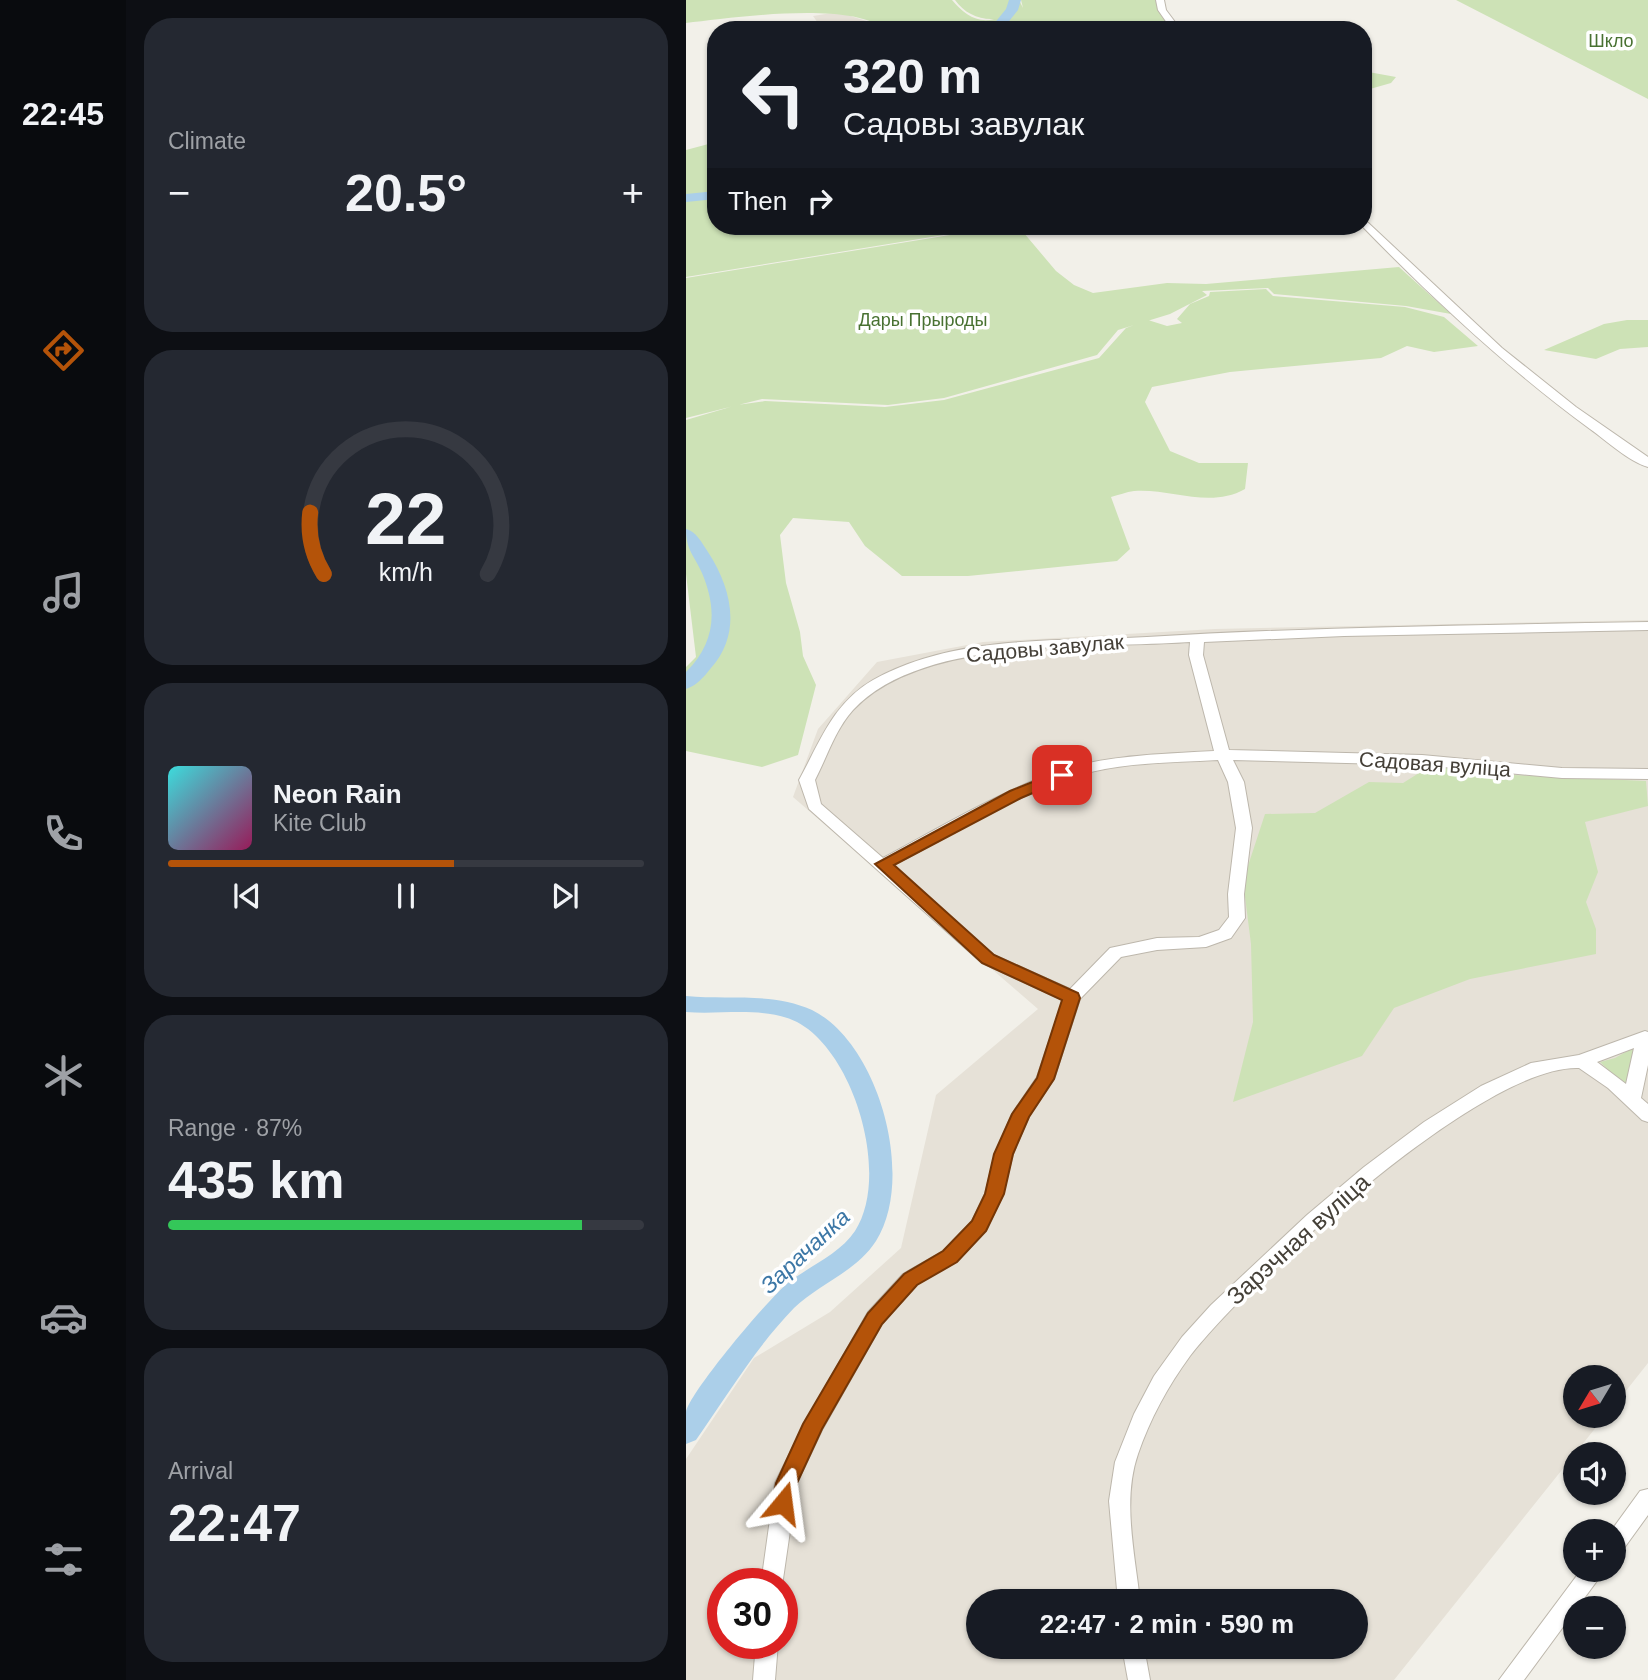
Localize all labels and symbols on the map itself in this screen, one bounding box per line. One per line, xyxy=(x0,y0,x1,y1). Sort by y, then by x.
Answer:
park label: Шкло xyxy=(1588,31,1634,51)
park label: Дары Прыроды xyxy=(858,310,988,330)
street label: Садовы завулак xyxy=(965,630,1126,666)
pin xyxy=(1032,745,1092,805)
street label: Садовая вуліца xyxy=(1358,747,1512,781)
street label: Зарэчная вуліца xyxy=(1221,1168,1375,1310)
water label: Зарачанка xyxy=(755,1203,855,1299)
north arrow xyxy=(1563,1365,1626,1428)
position arrow xyxy=(746,1466,820,1540)
speed limit sign: 30 xyxy=(707,1568,798,1659)

